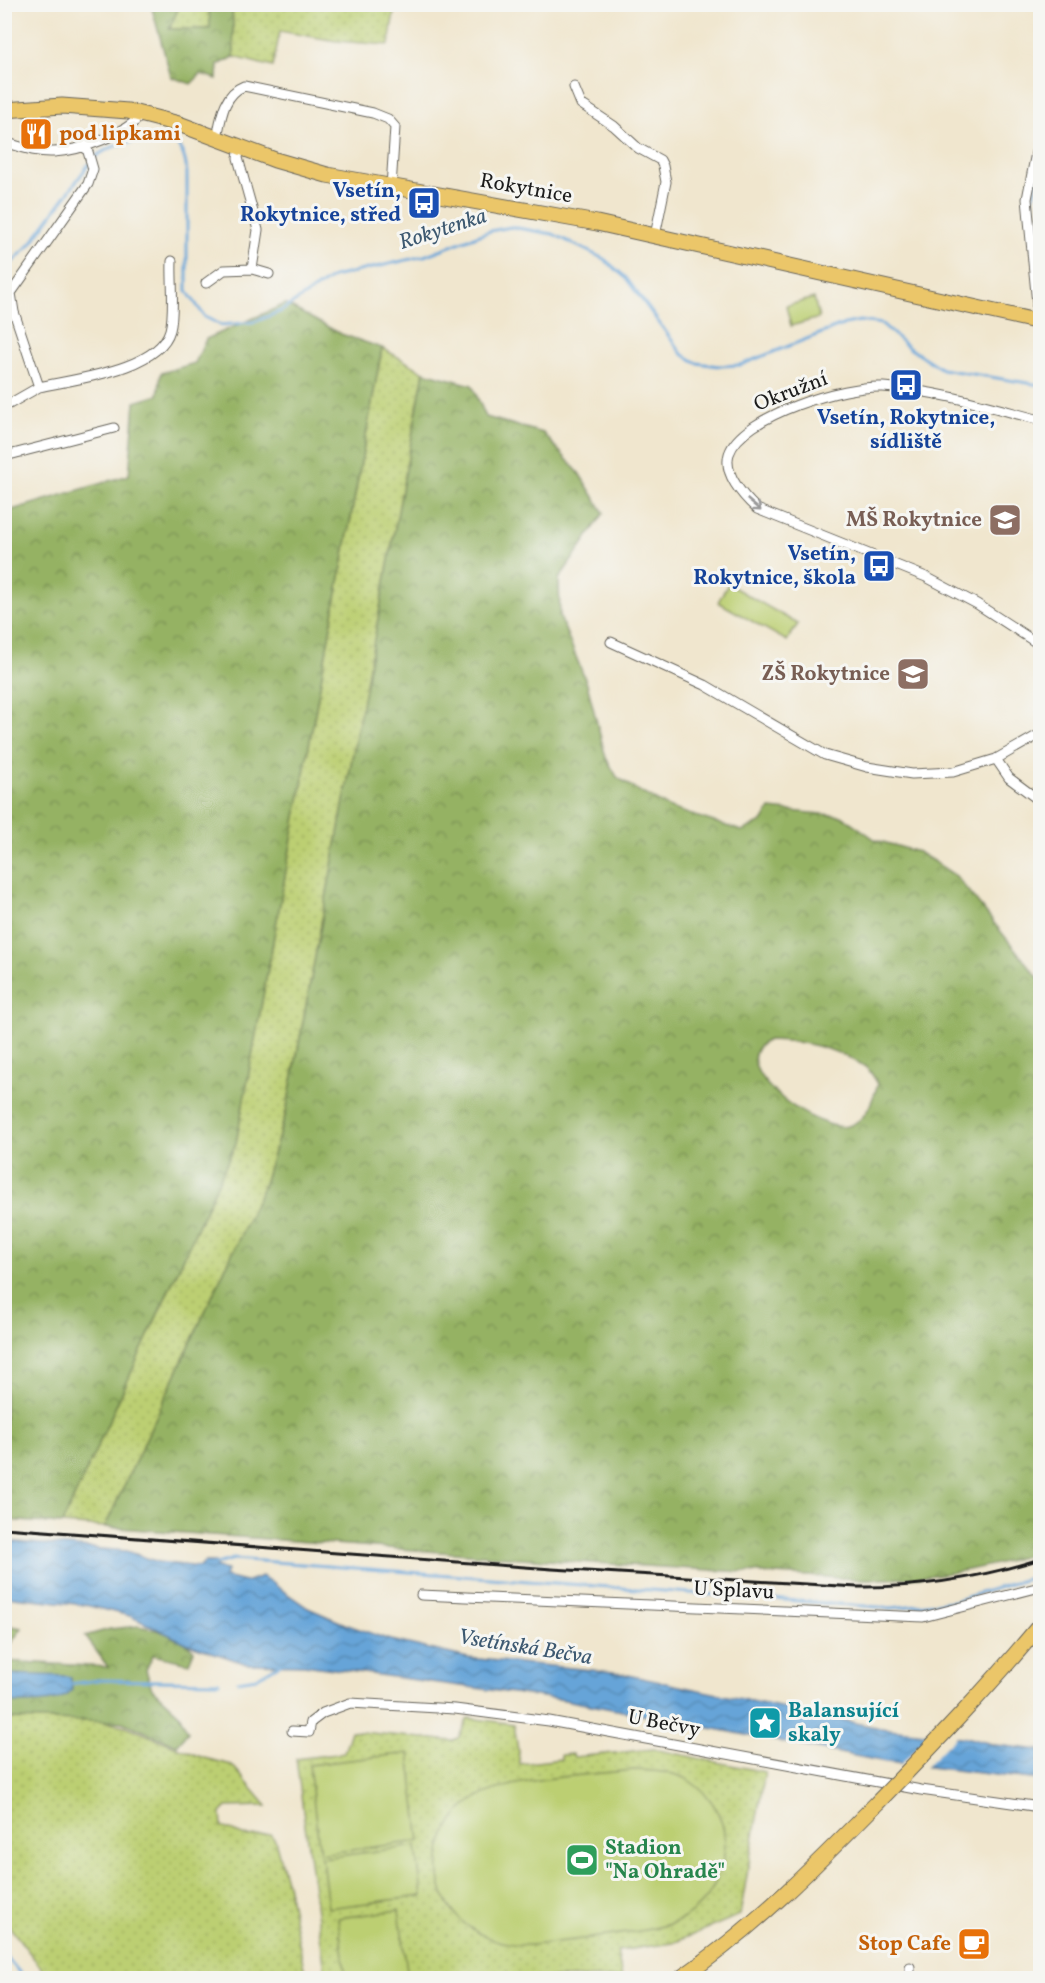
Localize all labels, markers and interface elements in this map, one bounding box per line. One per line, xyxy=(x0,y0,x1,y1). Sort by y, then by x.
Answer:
restaurant icon: pod lipkami xyxy=(18,116,54,152)
place label: pod lipkami xyxy=(59,120,181,149)
street label: Rokytnice xyxy=(478,167,574,211)
place label: Vsetín, Rokytnice, střed xyxy=(240,177,401,230)
bus stop icon: Vsetín, Rokytnice, střed xyxy=(406,185,442,221)
water label: Rokytenka xyxy=(395,201,491,259)
street label: Okružní xyxy=(750,364,833,419)
bus stop icon: Vsetín, Rokytnice, sídliště xyxy=(888,367,924,403)
place label: Vsetín, Rokytnice, sídliště xyxy=(817,404,995,457)
one-way arrow xyxy=(746,498,762,511)
school or university icon: MŠ Rokytnice xyxy=(987,502,1023,538)
place label: MŠ Rokytnice xyxy=(846,506,982,535)
place label: Vsetín, Rokytnice, škola xyxy=(693,540,856,593)
bus stop icon: Vsetín, Rokytnice, škola xyxy=(861,548,897,584)
school or university icon: ZŠ Rokytnice xyxy=(895,656,931,692)
place label: ZŠ Rokytnice xyxy=(762,660,890,689)
street label: U Splavu xyxy=(693,1574,775,1608)
water label: Vsetínská Bečva xyxy=(456,1622,594,1674)
place label: Balansující skaly xyxy=(788,1697,899,1750)
street label: U Bečvy xyxy=(625,1703,703,1745)
place icon: Balansující skaly xyxy=(747,1705,783,1741)
place label: Stadion "Na Ohradě" xyxy=(605,1834,725,1887)
sports icon: Stadion "Na Ohradě" xyxy=(564,1842,600,1878)
cafe icon: Stop Cafe xyxy=(956,1926,992,1962)
place label: Stop Cafe xyxy=(858,1930,951,1959)

